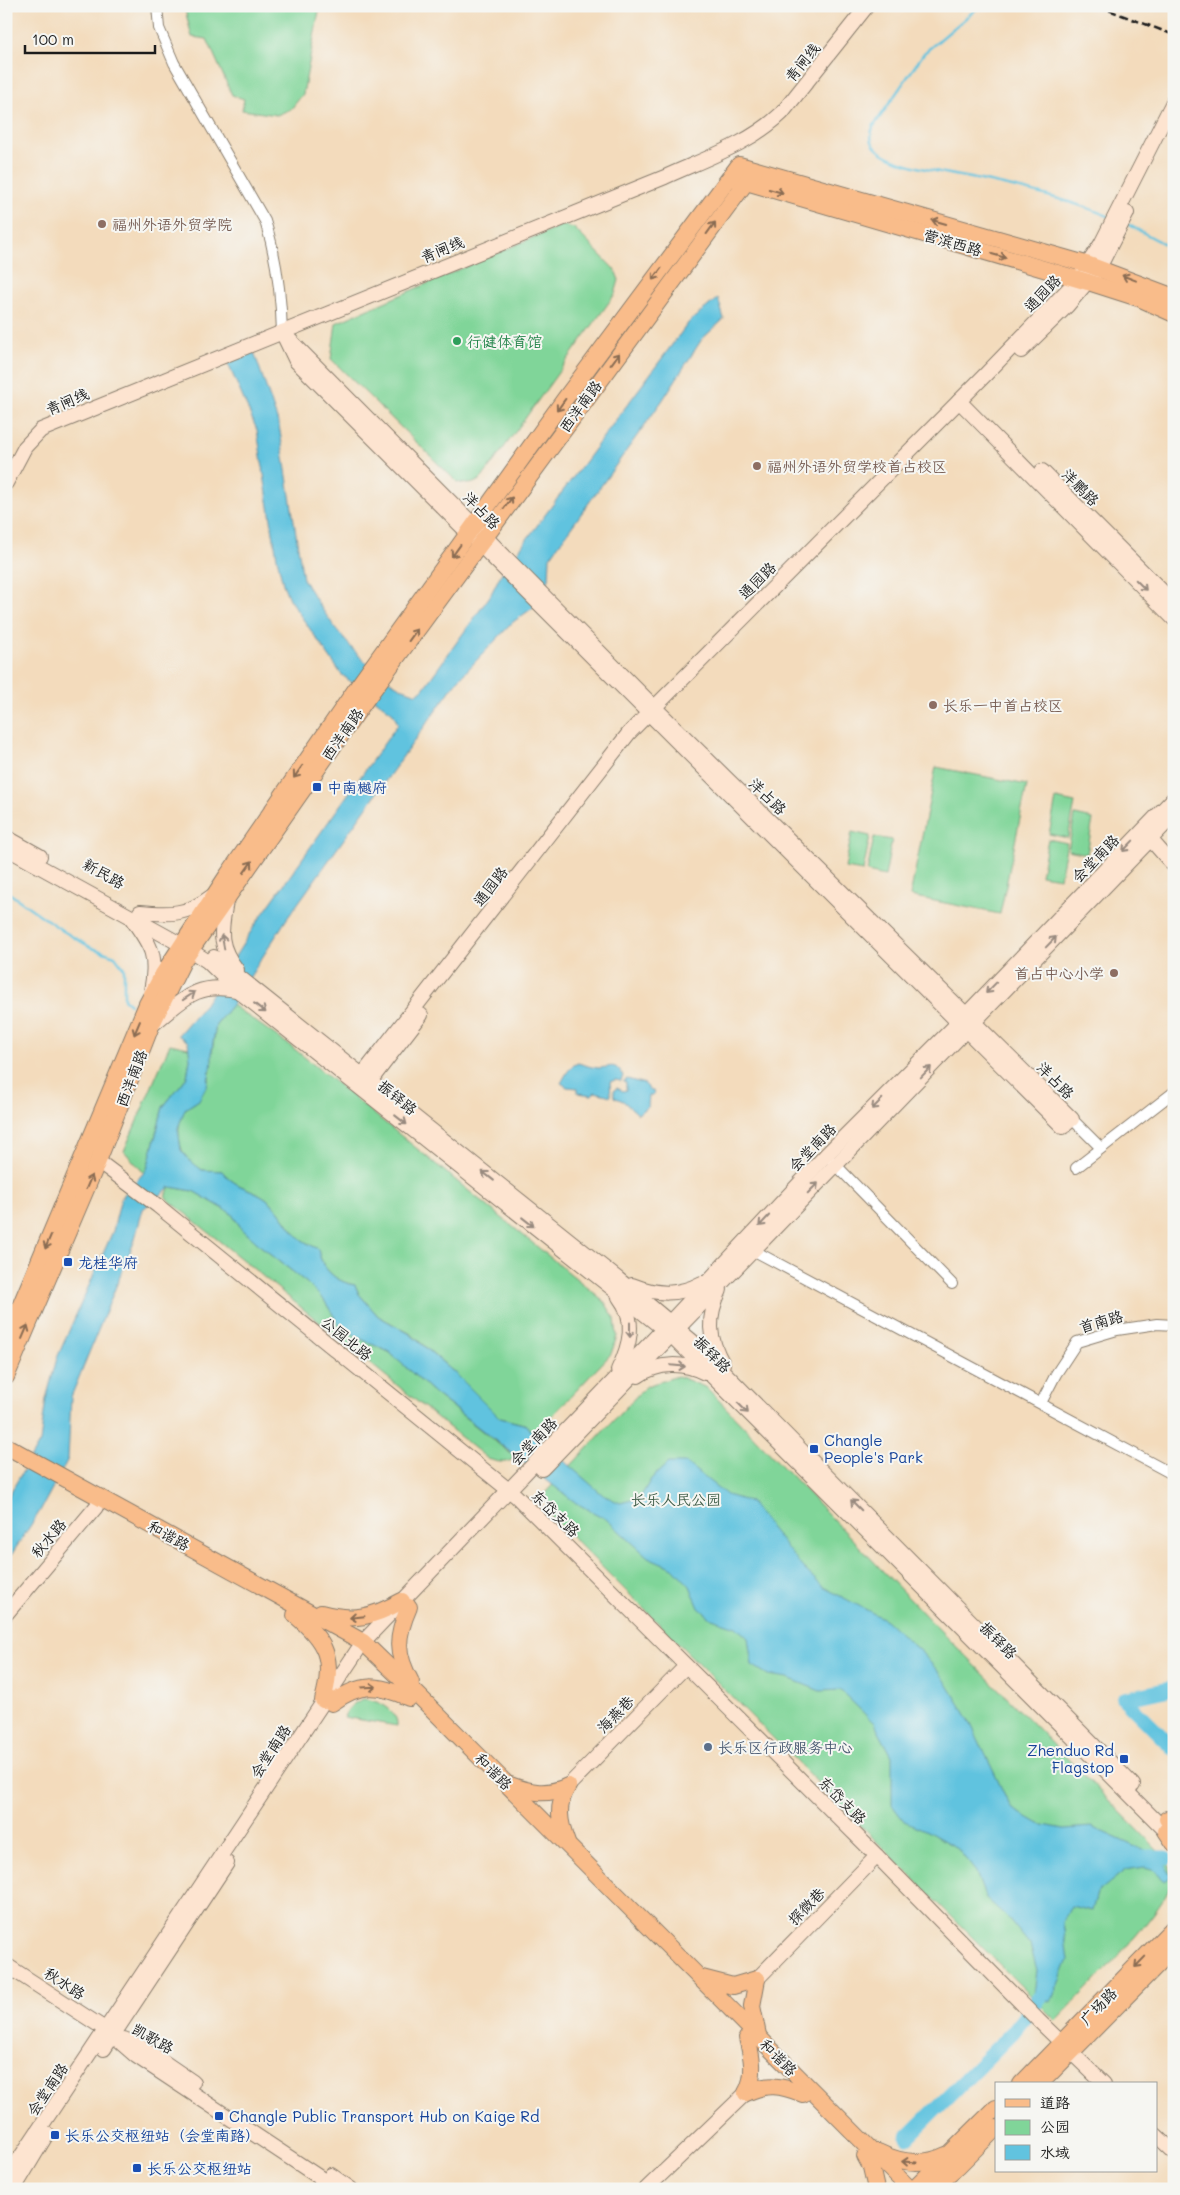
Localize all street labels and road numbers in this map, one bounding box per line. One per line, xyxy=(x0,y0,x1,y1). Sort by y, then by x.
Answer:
street label: 青闸线 xyxy=(780,38,824,86)
street label: 营滨西路 xyxy=(921,224,985,260)
street label: 青闸线 xyxy=(417,231,467,267)
street label: 通园路 xyxy=(1019,270,1065,316)
street label: 西洋南路 xyxy=(554,376,606,436)
street label: 青闸线 xyxy=(42,383,92,419)
street label: 洋鹏路 xyxy=(1058,464,1104,510)
street label: 洋占路 xyxy=(459,487,505,533)
street label: 通园路 xyxy=(734,557,780,603)
street label: 西洋南路 xyxy=(317,704,367,764)
street label: 洋占路 xyxy=(745,773,791,819)
street label: 会堂南路 xyxy=(1067,829,1123,887)
street label: 新民路 xyxy=(79,853,129,893)
street label: 通园路 xyxy=(468,862,512,910)
street label: 西洋南路 xyxy=(111,1046,151,1110)
street label: 洋占路 xyxy=(1033,1057,1079,1103)
street label: 振铎路 xyxy=(374,1075,422,1119)
street label: 会堂南路 xyxy=(784,1118,840,1176)
street label: 首南路 xyxy=(1077,1305,1125,1337)
street label: 公园北路 xyxy=(317,1311,377,1365)
street label: 振铎路 xyxy=(690,1331,736,1377)
street label: 会堂南路 xyxy=(505,1412,561,1470)
street label: 东岱支路 xyxy=(527,1485,585,1541)
street label: 秋水路 xyxy=(26,1514,70,1562)
street label: 和谐路 xyxy=(144,1515,194,1555)
street label: 振铎路 xyxy=(976,1617,1022,1663)
street label: 海燕巷 xyxy=(592,1691,638,1737)
street label: 会堂南路 xyxy=(245,1720,295,1782)
street label: 和谐路 xyxy=(471,1748,517,1794)
street label: 东岱支路 xyxy=(815,1772,871,1828)
street label: 探微巷 xyxy=(783,1883,829,1929)
street label: 秋水路 xyxy=(41,1962,89,2004)
street label: 广场路 xyxy=(1075,1983,1121,2029)
street label: 凯歌路 xyxy=(128,2018,178,2058)
street label: 和谐路 xyxy=(756,2034,802,2080)
street label: 会堂南路 xyxy=(22,2059,72,2119)

